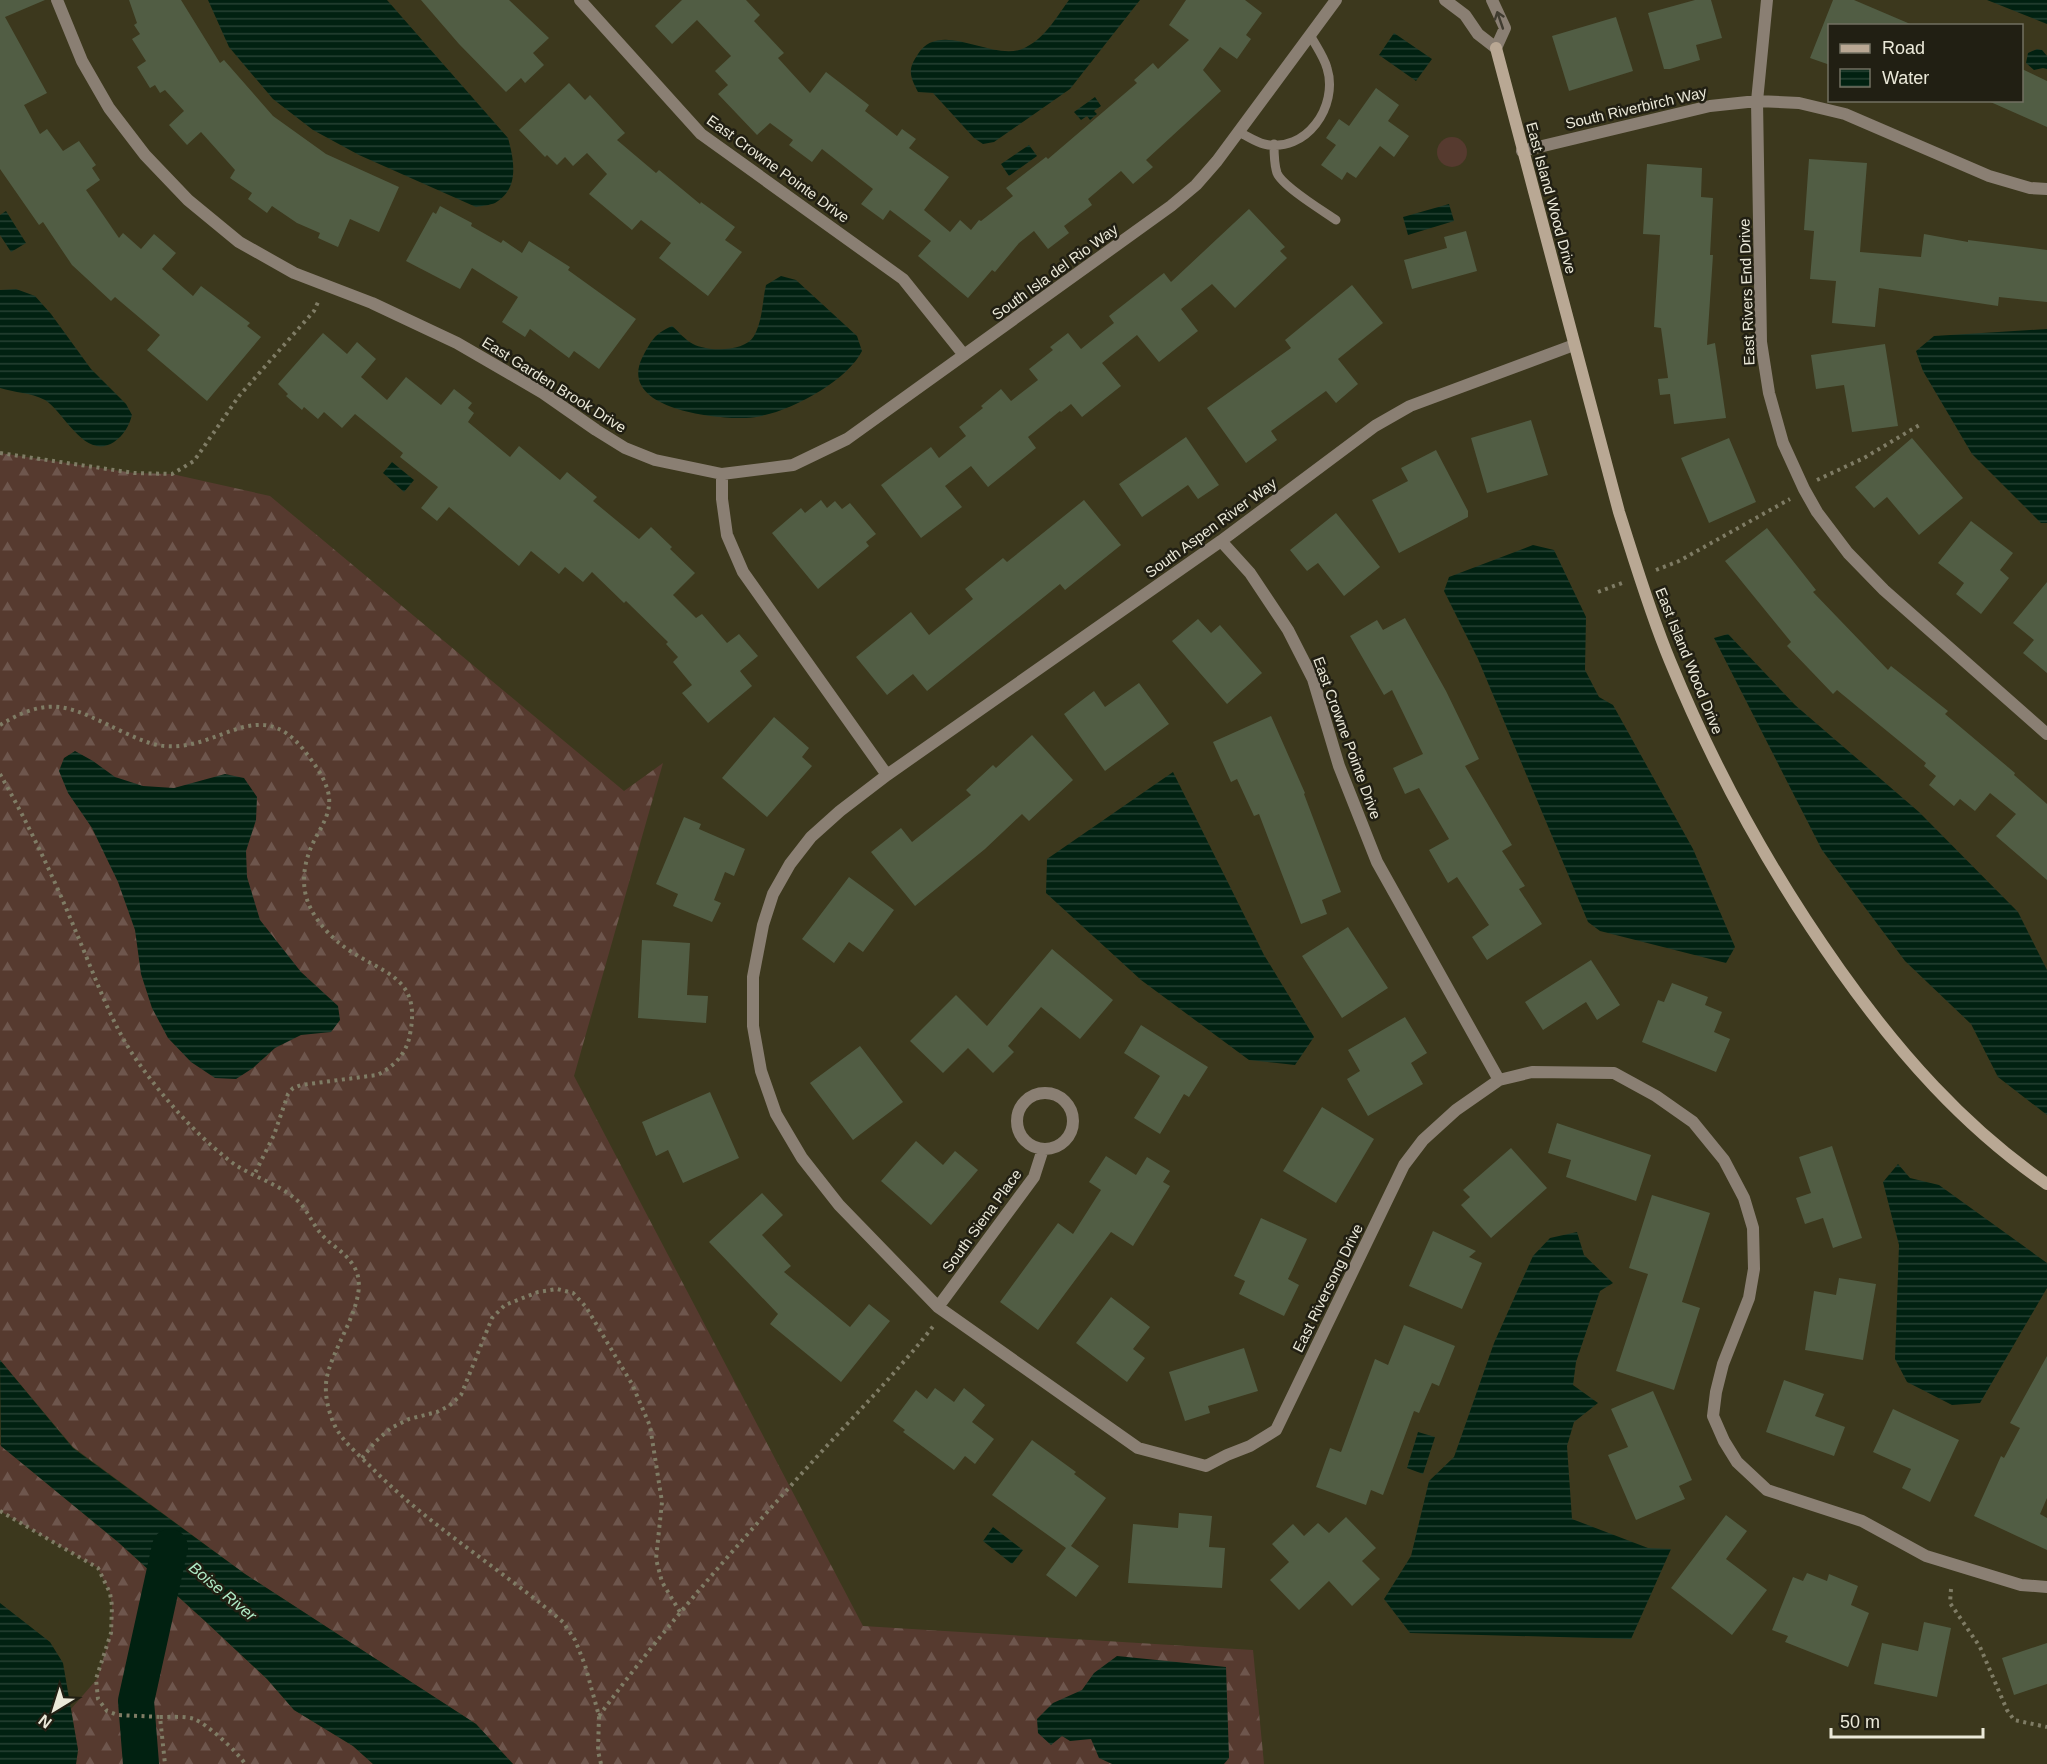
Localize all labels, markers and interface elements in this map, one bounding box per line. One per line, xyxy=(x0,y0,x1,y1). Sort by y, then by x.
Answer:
one-way arrow xyxy=(1494,12,1505,30)
legend xyxy=(1828,24,2023,102)
text: Road xyxy=(1882,38,1925,58)
text: Water xyxy=(1882,68,1929,88)
street label: South Riverbirch Way xyxy=(1564,83,1709,132)
street label: East Crowne Pointe Drive xyxy=(704,111,853,226)
street label: East Island Wood Drive xyxy=(1523,120,1580,276)
street label: East Rivers End Drive xyxy=(1735,218,1758,366)
street label: South Isla del Rio Way xyxy=(989,220,1121,323)
street label: East Garden Brook Drive xyxy=(479,333,629,436)
street label: South Aspen River Way xyxy=(1142,474,1280,581)
street label: East Island Wood Drive xyxy=(1652,585,1727,737)
street label: East Crowne Pointe Drive xyxy=(1310,654,1385,821)
street label: South Siena Place xyxy=(938,1166,1025,1276)
street label: East Riversong Drive xyxy=(1289,1221,1366,1355)
water label: Boise River xyxy=(186,1559,260,1625)
north arrow xyxy=(24,1680,84,1740)
scale bar xyxy=(1831,1701,1982,1739)
text: N xyxy=(35,1711,55,1732)
text: 50 m xyxy=(1840,1712,1880,1732)

